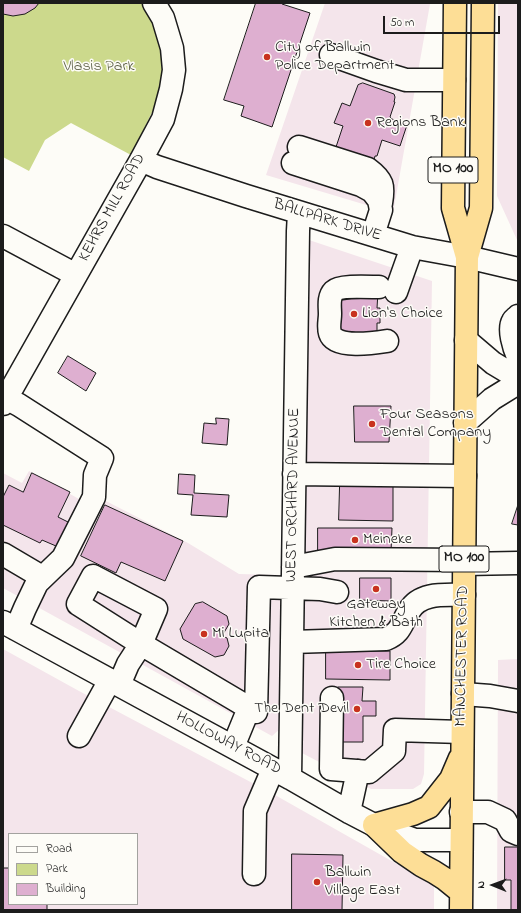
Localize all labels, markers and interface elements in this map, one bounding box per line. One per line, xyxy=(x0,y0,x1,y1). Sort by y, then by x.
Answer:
scale bar xyxy=(385,8,502,34)
text: 50 m xyxy=(390,14,414,32)
place label: City of Ballwin Police Department xyxy=(275,38,394,76)
marker: City of Ballwin Police Department xyxy=(262,52,272,62)
park label: Vlasis Park xyxy=(64,57,134,77)
place label: Regions Bank xyxy=(376,113,465,133)
marker: Regions Bank xyxy=(363,118,373,128)
street label: KEHRS MILL ROAD xyxy=(75,151,151,265)
road number: MO 100 xyxy=(428,157,478,183)
street label: BALLPARK DRIVE xyxy=(271,195,383,247)
place label: Lion's Choice xyxy=(362,304,443,324)
marker: Lion's Choice xyxy=(349,309,359,319)
place label: Four Seasons Dental Company xyxy=(380,405,491,443)
street label: WEST ORCHARD AVENUE xyxy=(283,408,305,582)
marker: Four Seasons Dental Company xyxy=(367,419,377,429)
place label: Meineke xyxy=(363,530,412,550)
marker: Meineke xyxy=(350,535,360,545)
road number: MO 100 xyxy=(439,546,489,572)
marker: Gateway Kitchen & Bath xyxy=(371,584,381,594)
street label: MANCHESTER ROAD xyxy=(452,585,474,727)
place label: Gateway Kitchen & Bath xyxy=(329,595,423,633)
place label: Mi Lupita xyxy=(212,624,269,644)
marker: Mi Lupita xyxy=(199,629,209,639)
place label: Tire Choice xyxy=(366,655,436,675)
marker: Tire Choice xyxy=(353,660,363,670)
place label: The Dent Devil xyxy=(254,699,349,719)
marker: The Dent Devil xyxy=(352,704,362,714)
street label: HOLLOWAY ROAD xyxy=(172,708,284,780)
legend xyxy=(8,833,138,905)
text: Road xyxy=(46,840,72,858)
text: Park xyxy=(46,860,68,878)
place label: Ballwin Village East xyxy=(325,863,400,901)
north arrow xyxy=(473,865,513,905)
marker: Ballwin Village East xyxy=(312,877,322,887)
text: Building xyxy=(46,880,85,898)
text: N xyxy=(473,881,489,889)

